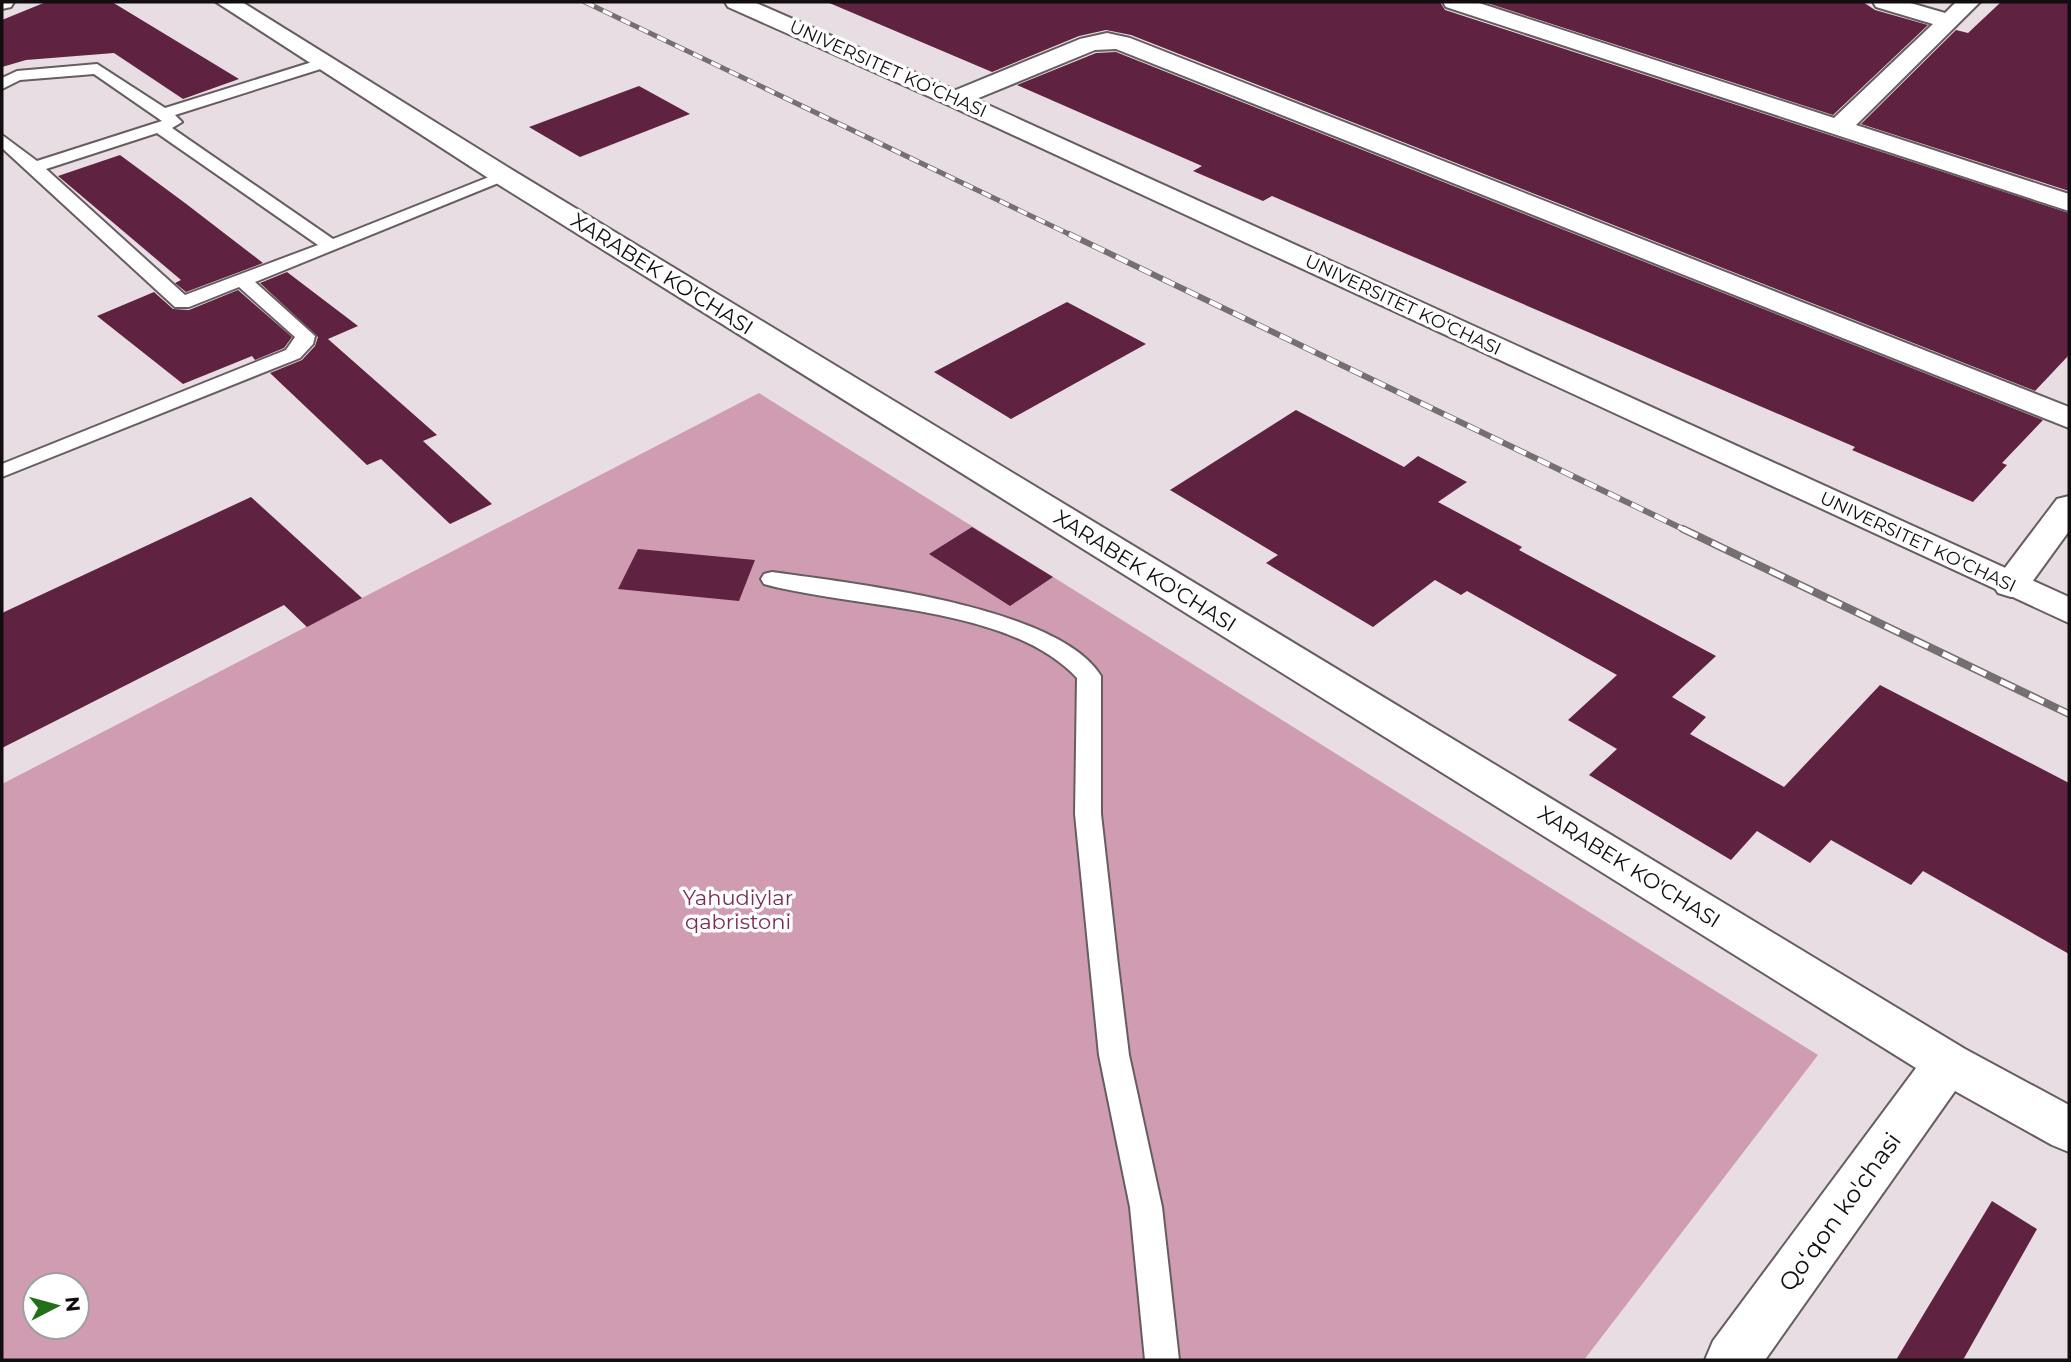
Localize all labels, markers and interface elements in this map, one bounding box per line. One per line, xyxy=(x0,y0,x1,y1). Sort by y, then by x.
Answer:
street label: UNIVERSITET KО‘CHASI xyxy=(786,15,990,123)
street label: XARABEK KO'CHASI xyxy=(566,207,758,340)
street label: UNIVERSITET KО‘CHASI xyxy=(1301,250,1505,360)
street label: UNIVERSITET KО‘CHASI xyxy=(1816,487,2020,597)
street label: XARABEK KO'CHASI xyxy=(1049,504,1241,637)
street label: XARABEK KO'CHASI xyxy=(1533,800,1725,933)
park label: Yahudiylar qabristoni xyxy=(683,885,793,934)
street label: Qoʻqon ko'chasi xyxy=(1772,1127,1907,1297)
north arrow xyxy=(21,1271,91,1341)
text: N xyxy=(60,1295,85,1313)

